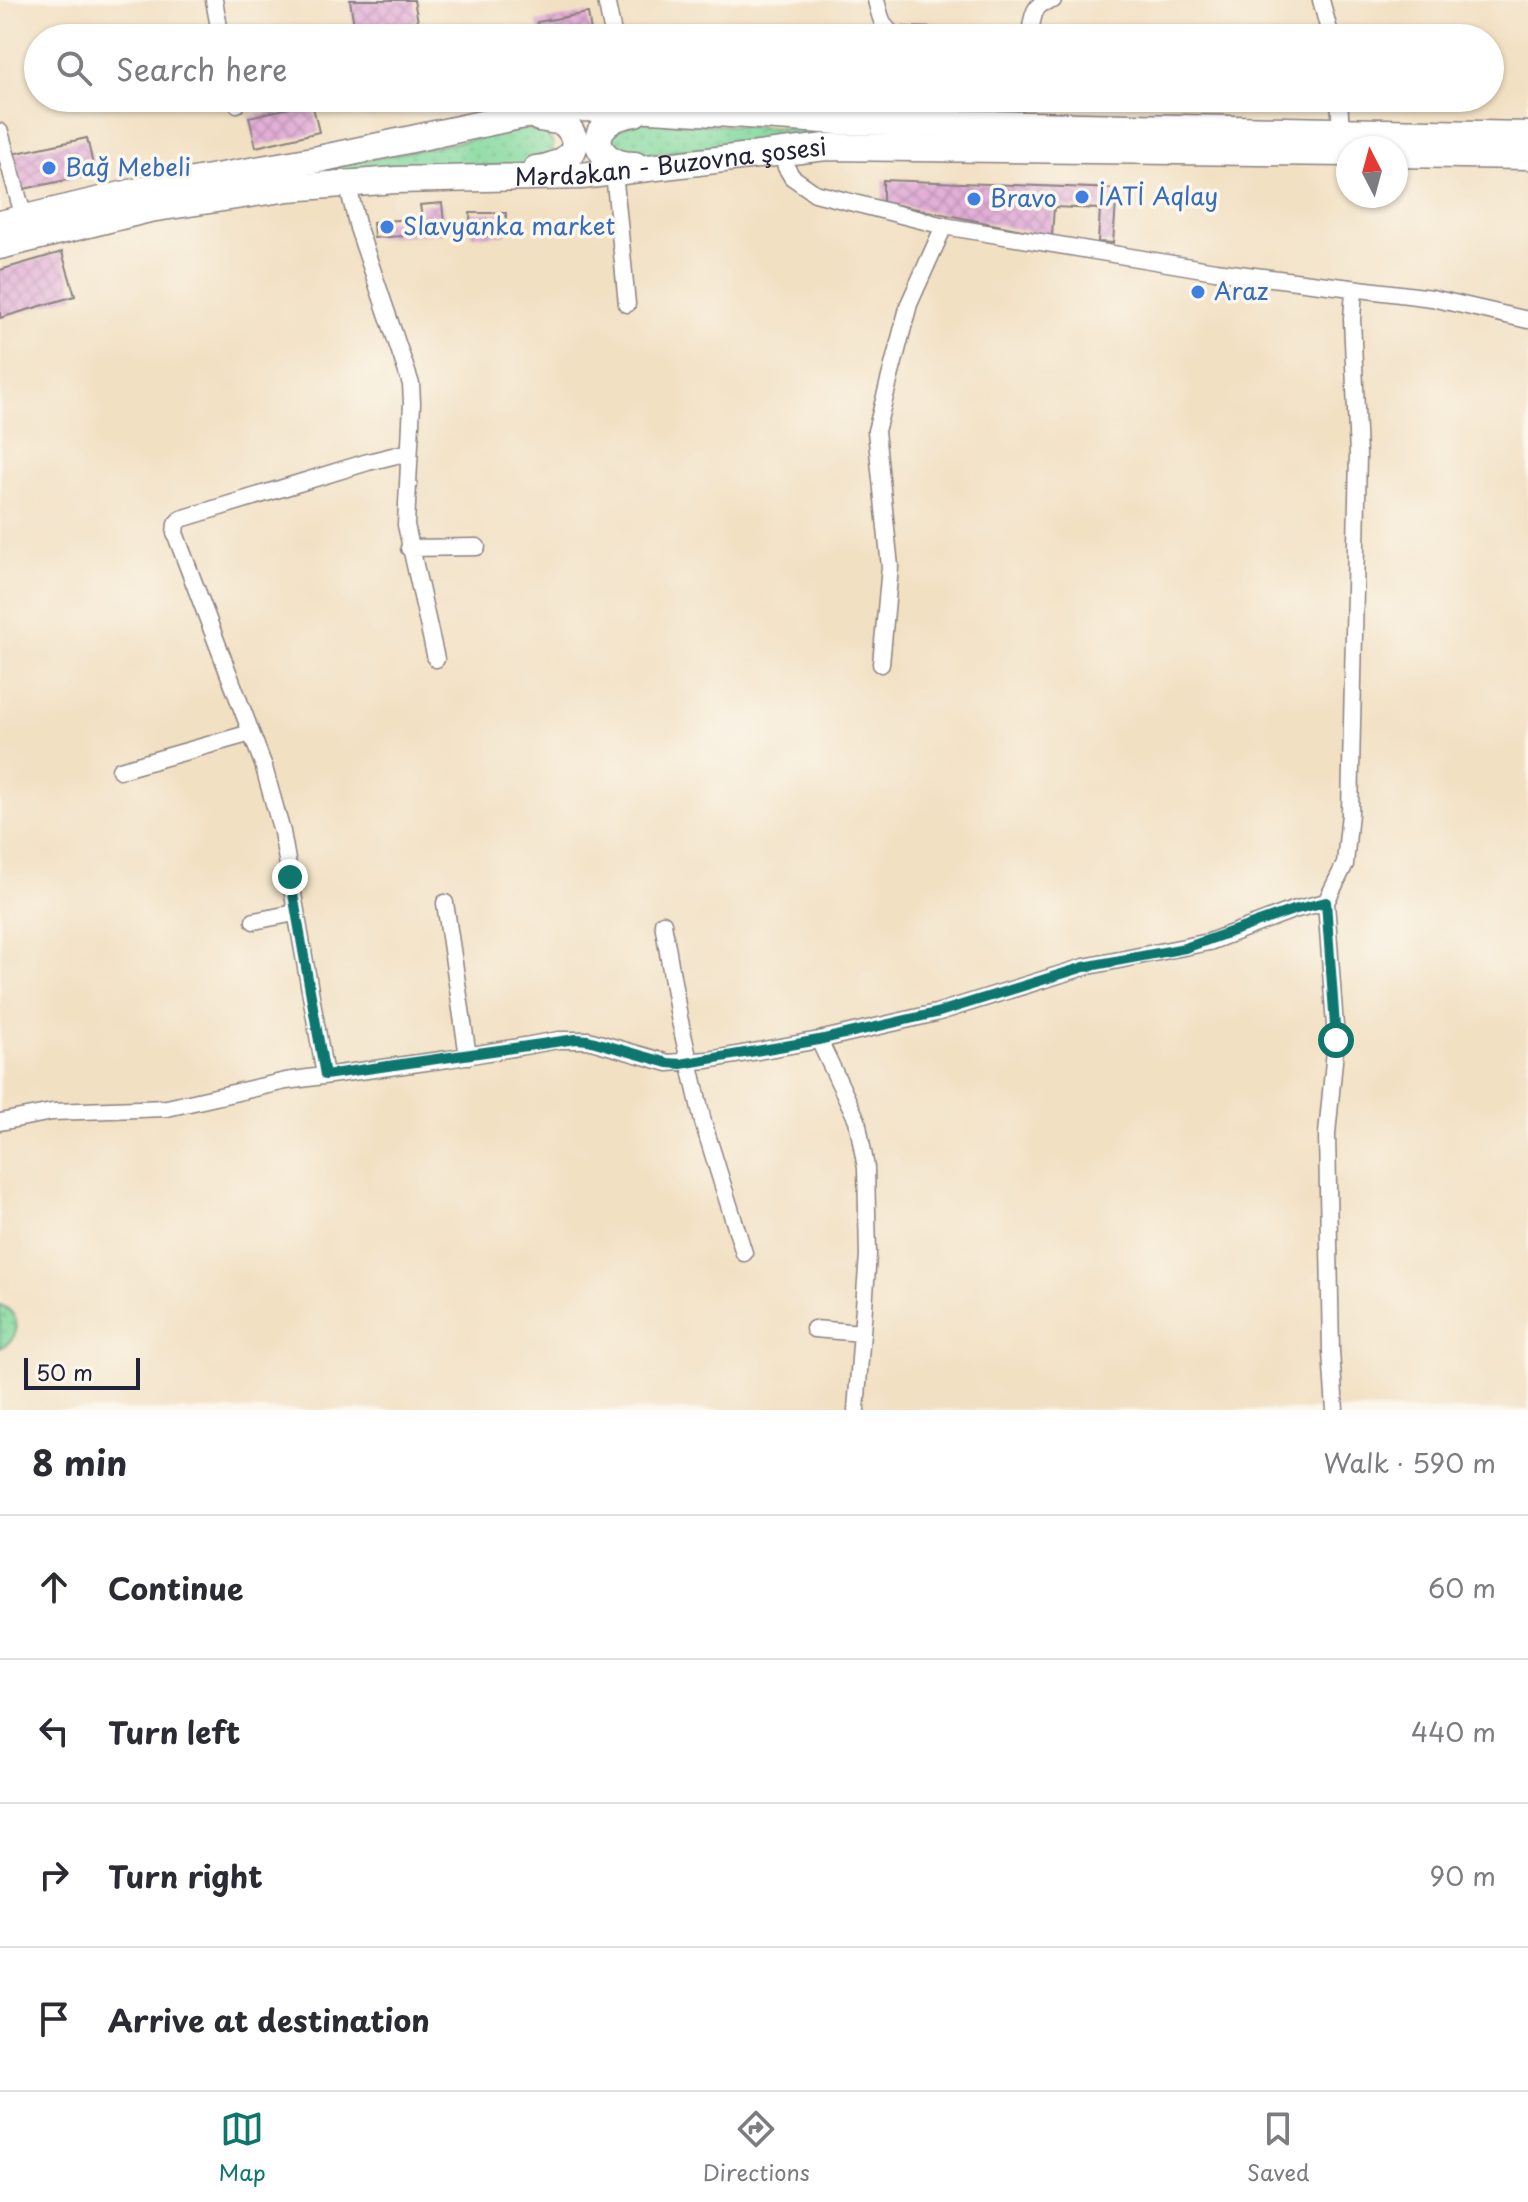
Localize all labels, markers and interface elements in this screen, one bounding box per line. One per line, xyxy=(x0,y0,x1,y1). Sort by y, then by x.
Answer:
search box xyxy=(24,24,1504,112)
icon: search xyxy=(52,46,96,90)
text: Search here xyxy=(116,46,288,91)
street label: Mərdəkan - Buzovna şosesi xyxy=(514,127,828,193)
north arrow xyxy=(1336,136,1408,208)
place label: Bağ Mebeli xyxy=(65,148,191,184)
marker: Bağ Mebeli xyxy=(40,159,58,177)
place label: İATİ Aqlay xyxy=(1098,177,1218,213)
place label: Bravo xyxy=(990,179,1057,215)
marker: İATİ Aqlay xyxy=(1073,188,1091,206)
marker: Bravo xyxy=(965,190,983,208)
place label: Slavyanka market xyxy=(403,207,615,243)
marker: Slavyanka market xyxy=(378,218,396,236)
place label: Araz xyxy=(1214,272,1268,308)
marker: Araz xyxy=(1189,283,1207,301)
route end xyxy=(272,859,308,895)
route start xyxy=(1318,1022,1354,1058)
scale bar xyxy=(24,1354,140,1390)
text: 50 m xyxy=(36,1355,93,1388)
text: 8 min xyxy=(32,1436,127,1488)
text: Walk · 590 m xyxy=(1323,1443,1496,1482)
icon: ahead xyxy=(32,1565,76,1609)
text: Continue xyxy=(108,1565,243,1610)
text: 60 m xyxy=(1428,1568,1496,1607)
icon: left xyxy=(32,1709,76,1753)
text: Turn left xyxy=(108,1709,240,1754)
text: 440 m xyxy=(1411,1712,1496,1751)
icon: right xyxy=(32,1853,76,1897)
text: Turn right xyxy=(108,1853,263,1898)
text: 90 m xyxy=(1429,1856,1496,1895)
icon: arrive xyxy=(32,1997,76,2041)
text: Arrive at destination xyxy=(108,1997,430,2042)
tab: Map xyxy=(219,2107,266,2188)
tab: Directions xyxy=(703,2107,810,2188)
tab: Saved xyxy=(1247,2107,1309,2188)

